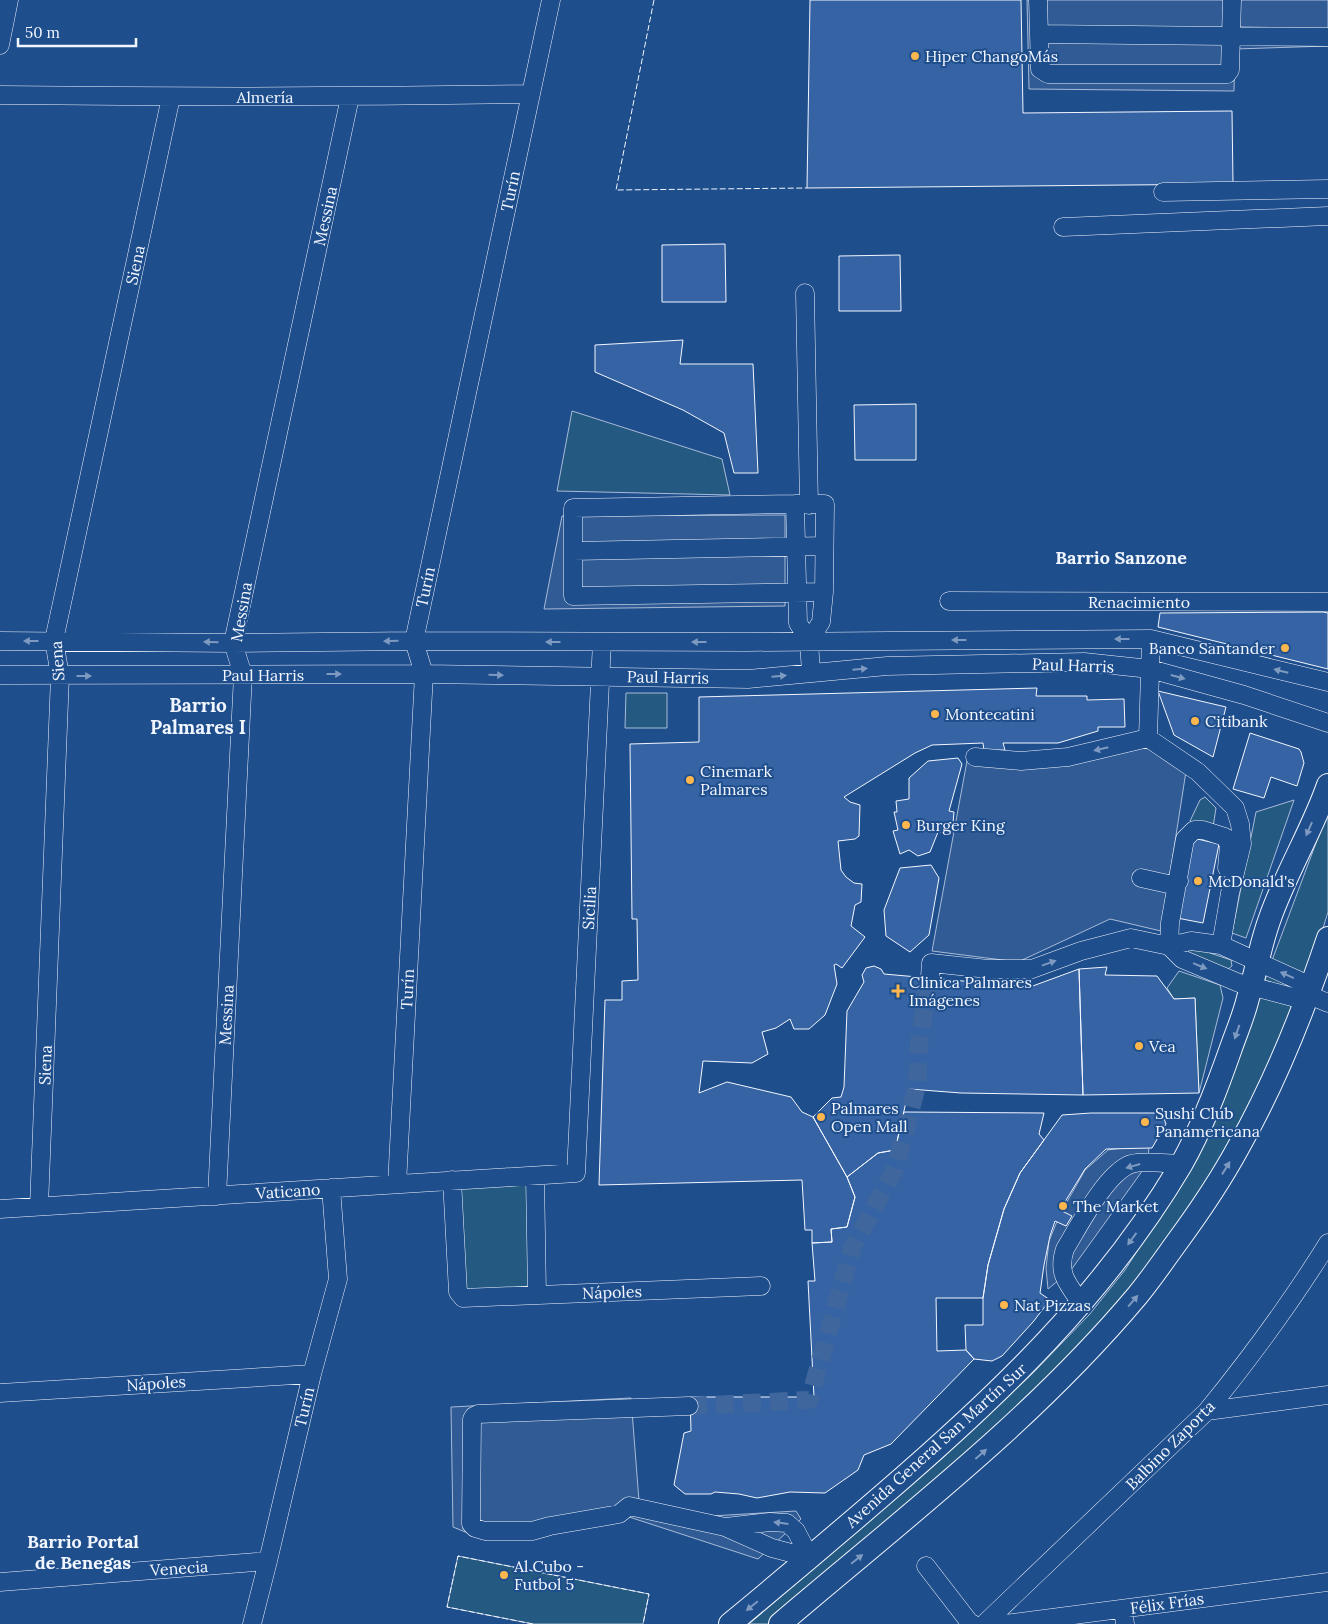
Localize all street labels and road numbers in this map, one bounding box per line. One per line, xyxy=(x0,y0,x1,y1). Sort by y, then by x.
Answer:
street label: Almería xyxy=(235,87,294,107)
street label: Turín xyxy=(496,169,524,213)
street label: Messina xyxy=(309,184,341,248)
street label: Siena xyxy=(121,243,149,287)
street label: Turín xyxy=(411,565,439,609)
street label: Messina xyxy=(226,580,256,644)
street label: Renacimiento xyxy=(1088,592,1190,612)
street label: Siena xyxy=(46,640,68,682)
street label: Paul Harris xyxy=(1032,654,1114,676)
street label: Paul Harris xyxy=(222,665,304,685)
street label: Paul Harris xyxy=(627,666,709,688)
street label: Sicilia xyxy=(578,886,600,930)
street label: Turín xyxy=(396,968,418,1010)
street label: Messina xyxy=(214,984,238,1046)
street label: Siena xyxy=(34,1045,56,1085)
street label: Vaticano xyxy=(254,1179,321,1203)
street label: Nápoles xyxy=(582,1281,642,1303)
street label: Avenida General San Martín Sur xyxy=(841,1358,1031,1532)
street label: Nápoles xyxy=(126,1371,186,1395)
street label: Turín xyxy=(290,1385,318,1429)
street label: Balbino Zaporta xyxy=(1121,1396,1219,1494)
street label: Venecia xyxy=(148,1556,209,1580)
street label: Félix Frías xyxy=(1129,1588,1205,1618)

